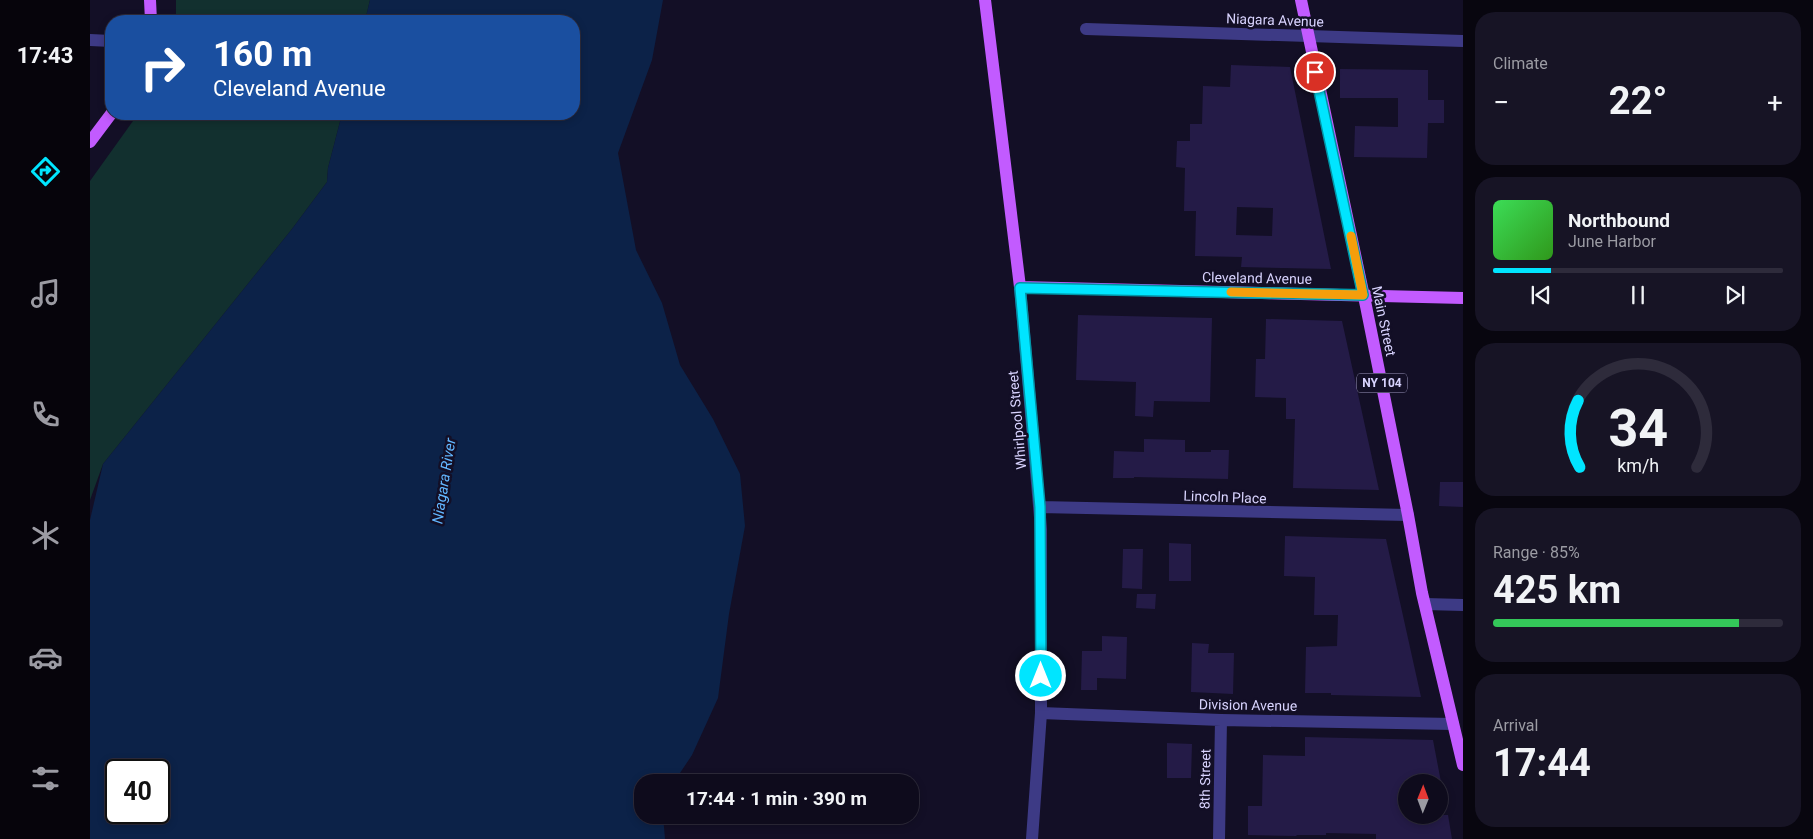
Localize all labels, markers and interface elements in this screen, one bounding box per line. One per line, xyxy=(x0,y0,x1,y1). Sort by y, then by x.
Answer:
street label: Niagara Avenue xyxy=(1226,10,1324,30)
text: 160 m xyxy=(213,34,312,75)
icon: right xyxy=(130,35,195,100)
text: 17:43 xyxy=(17,43,73,68)
pin xyxy=(1294,51,1336,93)
text: Climate xyxy=(1493,54,1548,73)
icon: arrive xyxy=(1301,58,1329,86)
text: Cleveland Avenue xyxy=(213,76,386,101)
text: 22° xyxy=(1609,79,1667,123)
text: − xyxy=(1493,86,1509,119)
text: + xyxy=(1767,86,1783,119)
icon: directions xyxy=(28,154,63,189)
text: Northbound xyxy=(1568,209,1670,232)
text: June Harbor xyxy=(1568,232,1656,251)
street label: Cleveland Avenue xyxy=(1202,269,1312,287)
icon: music xyxy=(28,276,63,311)
icon: previous xyxy=(1527,281,1555,309)
icon: pause xyxy=(1624,281,1652,309)
icon: next xyxy=(1721,281,1749,309)
street label: Main Street xyxy=(1369,284,1399,358)
street label: Whirlpool Street xyxy=(1005,369,1029,470)
road number: NY 104 xyxy=(1357,373,1407,392)
icon: phone xyxy=(28,397,63,432)
text: 34 xyxy=(1608,398,1668,459)
water label: Niagara River xyxy=(428,436,460,525)
text: km/h xyxy=(1617,455,1659,476)
street label: Lincoln Place xyxy=(1183,488,1267,506)
icon: climate xyxy=(28,518,63,553)
text: Range · 85% xyxy=(1493,543,1580,562)
text: 425 km xyxy=(1493,568,1621,612)
icon: car xyxy=(28,640,63,675)
position arrow xyxy=(1014,649,1066,701)
street label: Division Avenue xyxy=(1199,696,1297,714)
text: Arrival xyxy=(1493,716,1538,735)
text: 17:44 xyxy=(1493,741,1591,785)
street label: 8th Street xyxy=(1196,748,1214,809)
speed limit sign: 40 xyxy=(105,759,170,824)
icon: filters xyxy=(28,761,63,796)
north arrow xyxy=(1398,774,1448,824)
map controls xyxy=(1398,774,1448,824)
text: 17:44 · 1 min · 390 m xyxy=(686,787,867,810)

